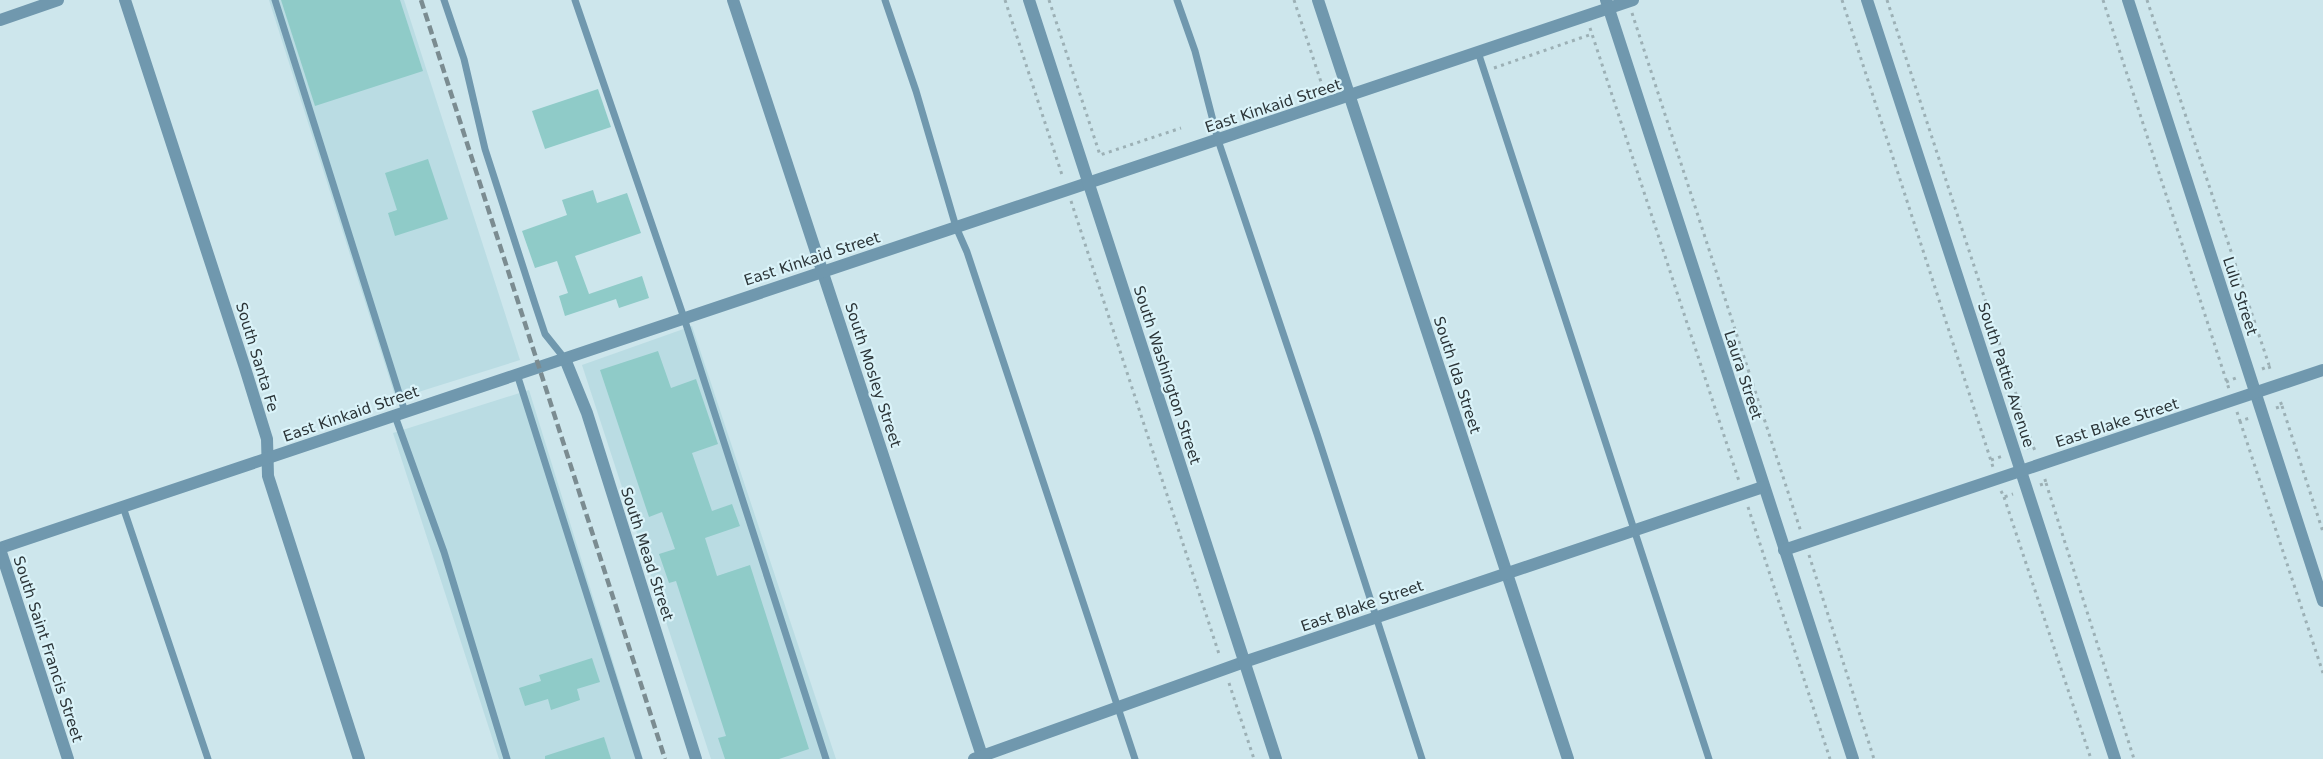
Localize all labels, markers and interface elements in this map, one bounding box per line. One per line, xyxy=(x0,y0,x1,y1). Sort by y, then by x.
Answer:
street label: East Kinkaid Street xyxy=(1203,75,1344,137)
street label: East Kinkaid Street xyxy=(742,228,883,290)
street label: Lulu Street xyxy=(2219,254,2261,338)
street label: South Washington Street xyxy=(1130,283,1204,467)
street label: South Santa Fe xyxy=(232,300,282,414)
street label: South Mosley Street xyxy=(841,300,905,450)
street label: South Pattie Avenue xyxy=(1974,300,2038,450)
street label: South Ida Street xyxy=(1430,314,1484,436)
street label: Laura Street xyxy=(1720,328,1766,422)
street label: East Kinkaid Street xyxy=(281,382,421,446)
street label: East Blake Street xyxy=(2053,395,2181,451)
street label: South Mead Street xyxy=(617,485,677,623)
street label: South Saint Francis Street xyxy=(9,554,87,744)
street label: East Blake Street xyxy=(1298,577,1426,635)

